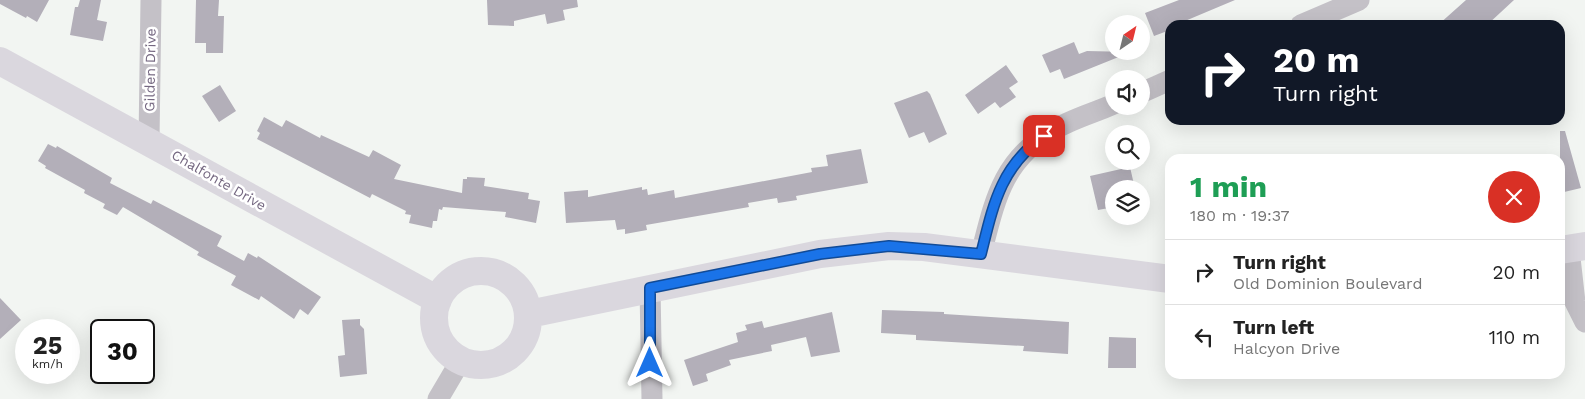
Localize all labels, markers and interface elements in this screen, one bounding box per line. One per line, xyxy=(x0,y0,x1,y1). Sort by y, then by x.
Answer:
north arrow xyxy=(1105,15,1150,60)
map controls xyxy=(1105,15,1150,225)
street label: Gilden Drive xyxy=(141,28,159,112)
text: 20 m xyxy=(1273,39,1359,81)
icon: right xyxy=(1190,40,1255,105)
button: sound xyxy=(1105,70,1150,115)
text: Turn right xyxy=(1273,81,1378,106)
pin xyxy=(1023,115,1065,157)
icon: arrive xyxy=(1030,122,1058,150)
button: search xyxy=(1105,125,1150,170)
street label: Chalfonte Drive xyxy=(169,146,269,214)
text: 1 min xyxy=(1190,169,1267,204)
button: close xyxy=(1488,171,1540,223)
button: layers xyxy=(1105,180,1150,225)
text: 180 m · 19:37 xyxy=(1190,206,1289,225)
text: Turn right xyxy=(1233,251,1326,274)
icon: right xyxy=(1190,258,1218,286)
text: 20 m xyxy=(1493,261,1540,284)
text: Old Dominion Boulevard xyxy=(1233,274,1422,293)
text: Turn left xyxy=(1233,316,1314,339)
speed limit sign: 30 xyxy=(90,319,155,384)
icon: left xyxy=(1190,323,1218,351)
text: 110 m xyxy=(1489,326,1540,349)
text: 25 xyxy=(33,331,62,360)
position arrow xyxy=(623,336,675,388)
text: Halcyon Drive xyxy=(1233,339,1340,358)
text: km/h xyxy=(32,357,63,371)

